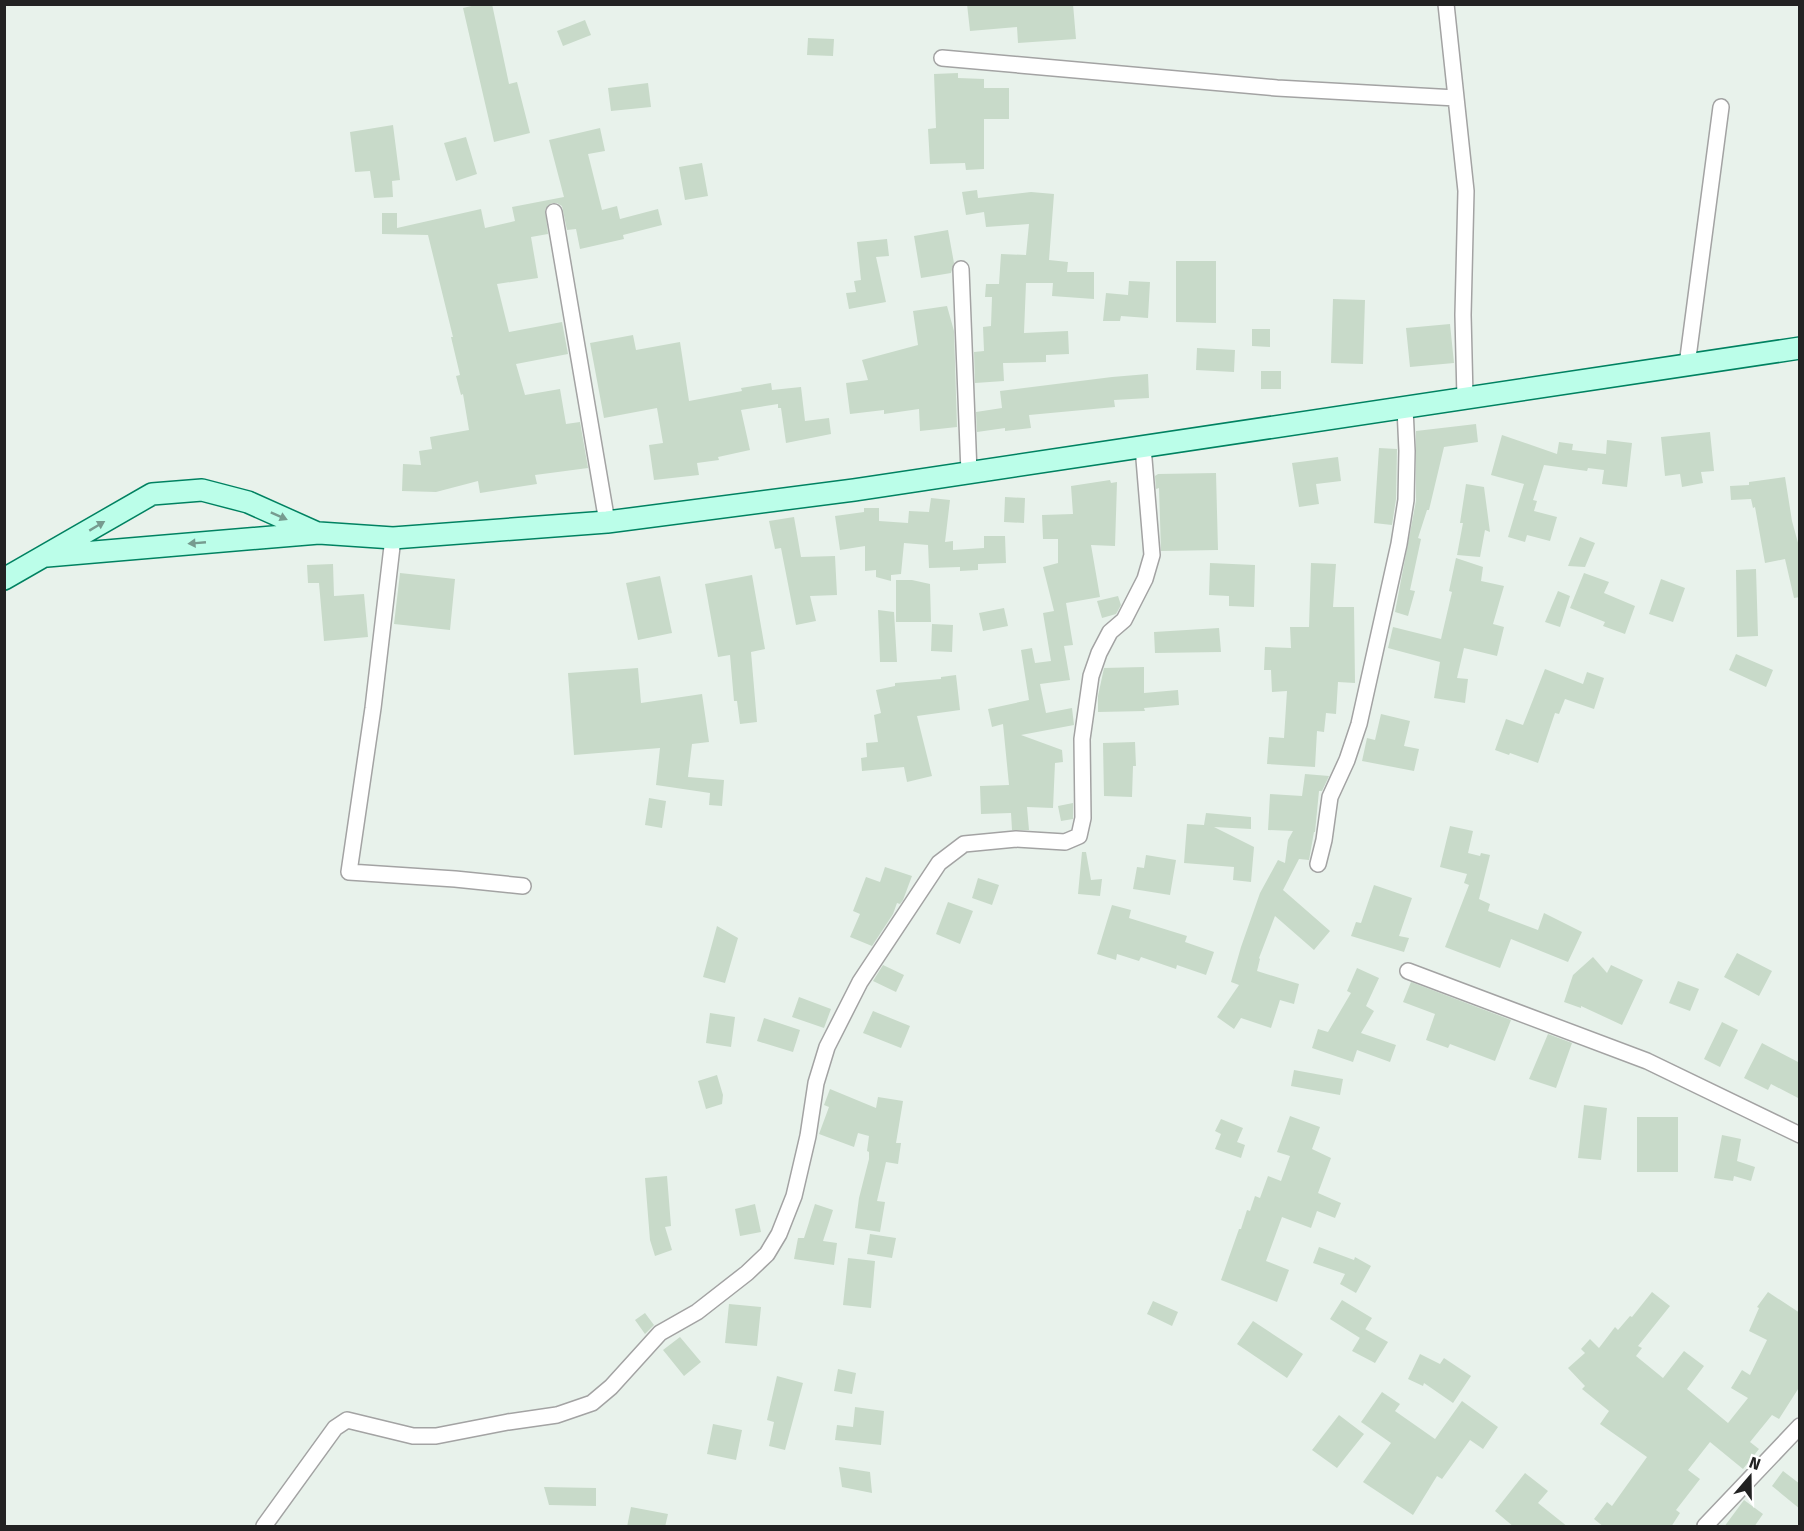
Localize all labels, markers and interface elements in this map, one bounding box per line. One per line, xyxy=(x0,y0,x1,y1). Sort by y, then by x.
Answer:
one-way arrow xyxy=(270,511,287,520)
one-way arrow xyxy=(89,521,106,531)
one-way arrow xyxy=(188,538,207,548)
north arrow xyxy=(1720,1447,1780,1507)
text: N xyxy=(1747,1453,1763,1474)

